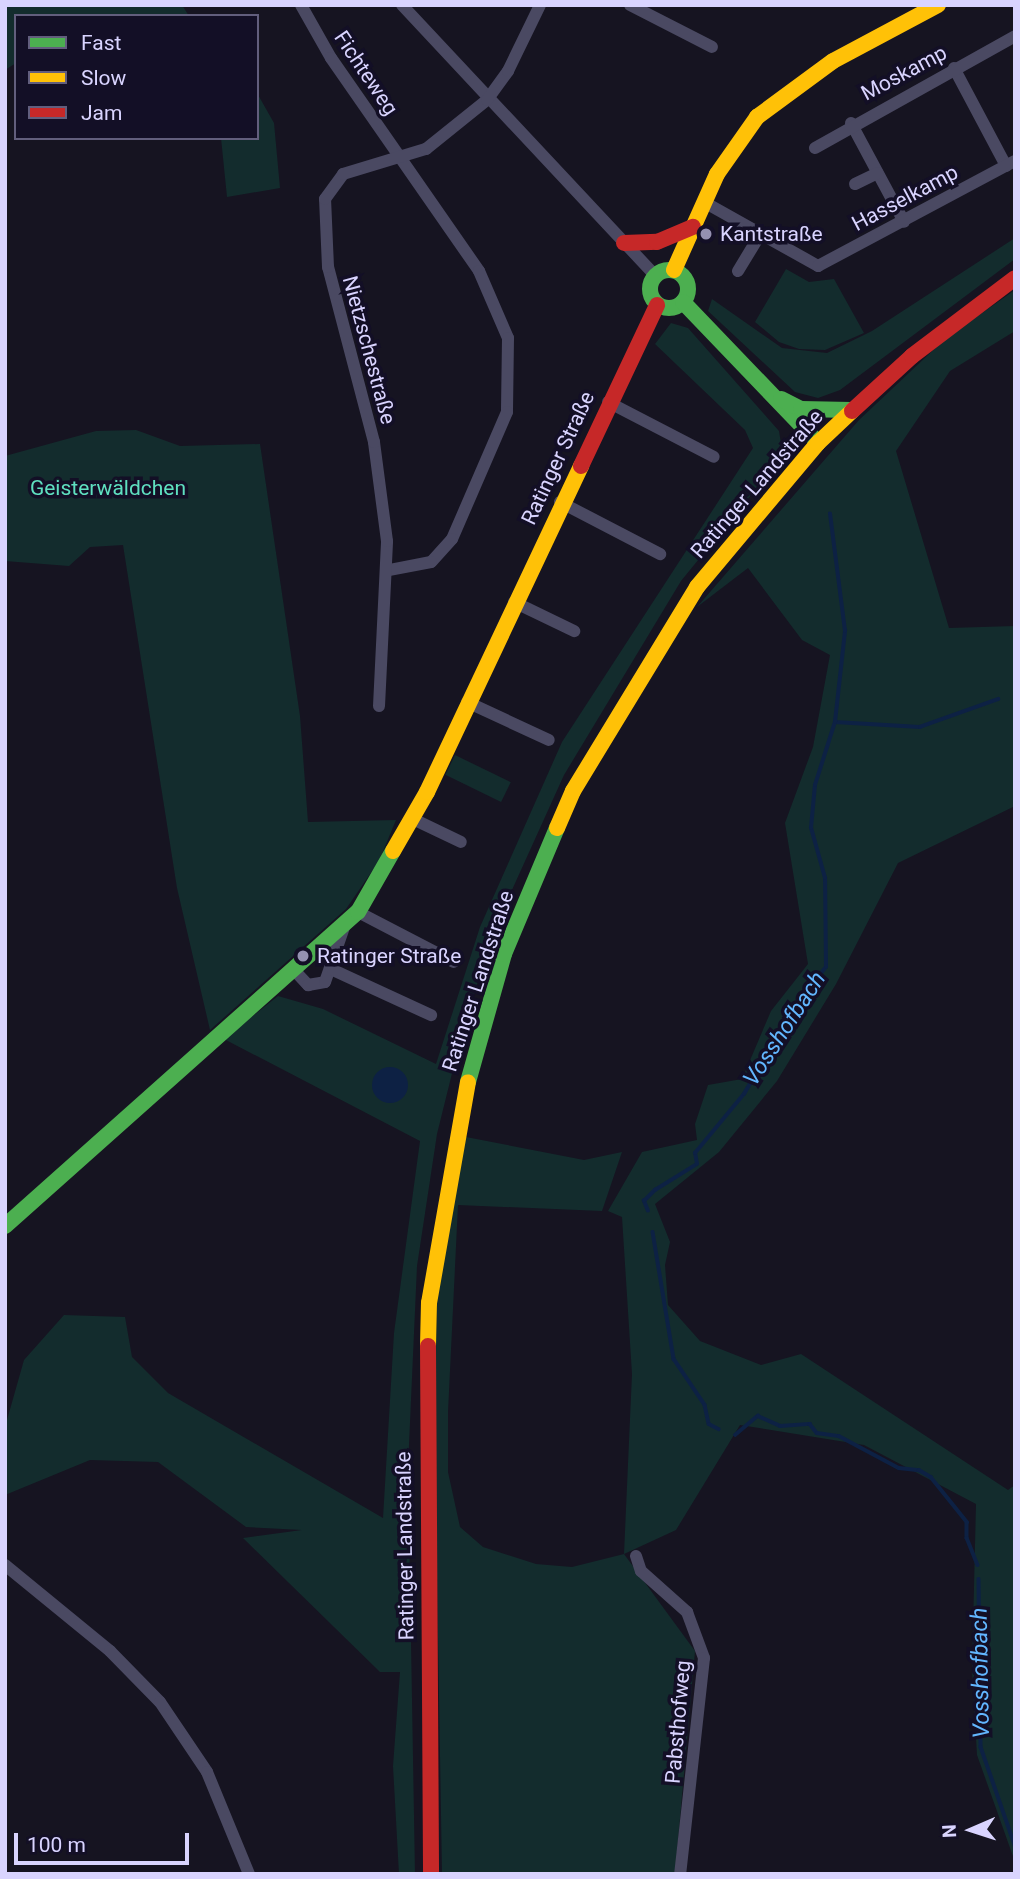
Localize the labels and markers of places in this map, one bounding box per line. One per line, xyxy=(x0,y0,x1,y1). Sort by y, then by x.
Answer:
place label: Kantstraße xyxy=(720,221,823,247)
marker: Kantstraße xyxy=(698,226,714,242)
place label: Ratinger Straße xyxy=(317,943,461,969)
marker: Ratinger Straße xyxy=(295,948,311,964)

